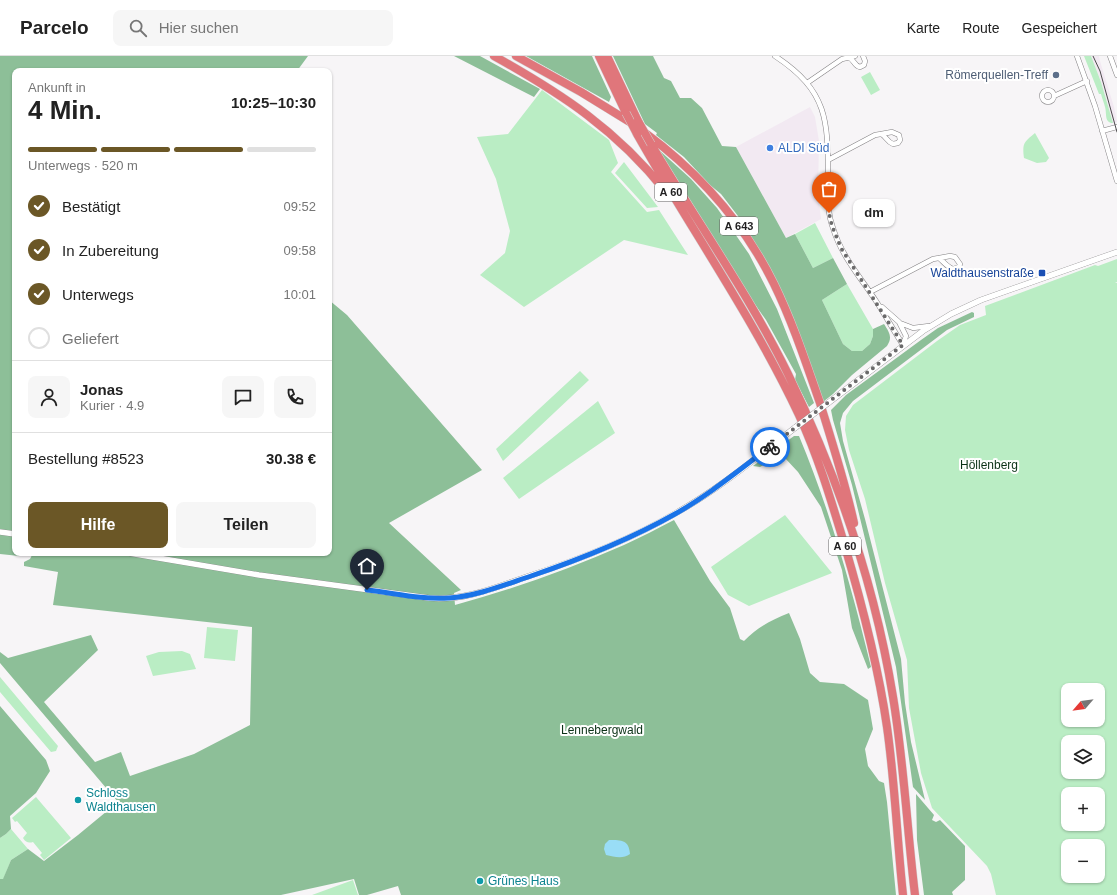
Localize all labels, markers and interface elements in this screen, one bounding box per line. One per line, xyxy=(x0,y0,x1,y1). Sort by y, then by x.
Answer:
search box xyxy=(113,10,393,46)
text: Parcelo xyxy=(20,17,89,38)
icon: search xyxy=(127,17,149,39)
text: Hier suchen xyxy=(159,19,239,36)
text: Karte xyxy=(907,20,940,36)
text: Route xyxy=(962,20,1000,36)
text: Gespeichert xyxy=(1022,20,1097,36)
place label: Römerquellen-Treff xyxy=(945,68,1049,82)
marker: Römerquellen-Treff xyxy=(1051,70,1061,80)
text: Ankunft in xyxy=(28,80,86,95)
text: 10:25–10:30 xyxy=(231,94,316,111)
text: 4 Min. xyxy=(28,95,102,125)
place label: ALDI Süd xyxy=(778,141,829,155)
marker: ALDI Süd xyxy=(765,143,775,153)
text: Unterwegs · 520 m xyxy=(28,158,138,173)
pin xyxy=(812,172,846,213)
icon: bag xyxy=(818,178,840,200)
road number: A 60 xyxy=(655,183,687,201)
icon: check xyxy=(28,195,50,217)
text: Bestätigt xyxy=(62,198,120,215)
text: 09:52 xyxy=(283,199,316,214)
callout: dm xyxy=(853,199,895,227)
text: dm xyxy=(864,205,884,220)
road number: A 643 xyxy=(720,217,758,235)
icon: check xyxy=(28,239,50,261)
text: In Zubereitung xyxy=(62,242,159,259)
text: 09:58 xyxy=(283,243,316,258)
place label: Waldthausenstraße xyxy=(930,266,1034,280)
marker: Waldthausenstraße xyxy=(1037,268,1047,278)
icon: check xyxy=(28,283,50,305)
text: Unterwegs xyxy=(62,286,134,303)
text: 10:01 xyxy=(283,287,316,302)
text: Geliefert xyxy=(62,330,119,347)
button: person xyxy=(28,376,70,418)
button: chat xyxy=(222,376,264,418)
button: phone xyxy=(274,376,316,418)
text: Jonas xyxy=(80,381,123,398)
text: Kurier · 4.9 xyxy=(80,398,144,413)
courier xyxy=(750,427,790,467)
icon: bike xyxy=(759,436,781,458)
text: Bestellung #8523 xyxy=(28,450,144,467)
text: 30.38 € xyxy=(266,450,316,467)
park label: Höllenberg xyxy=(960,458,1018,472)
button: Hilfe xyxy=(28,502,168,548)
button: Teilen xyxy=(176,502,316,548)
road number: A 60 xyxy=(829,537,861,555)
pin xyxy=(350,549,384,590)
icon: home xyxy=(356,555,378,577)
north arrow xyxy=(1061,683,1105,727)
map controls xyxy=(1061,683,1105,883)
park label: Lennebergwald xyxy=(561,723,643,737)
button: layers xyxy=(1061,735,1105,779)
place label: Schloss Waldthausen xyxy=(86,786,156,814)
button: + xyxy=(1061,787,1105,831)
marker: Schloss Waldthausen xyxy=(73,795,83,805)
button: − xyxy=(1061,839,1105,883)
place label: Grünes Haus xyxy=(488,874,559,888)
marker: Grünes Haus xyxy=(475,876,485,886)

